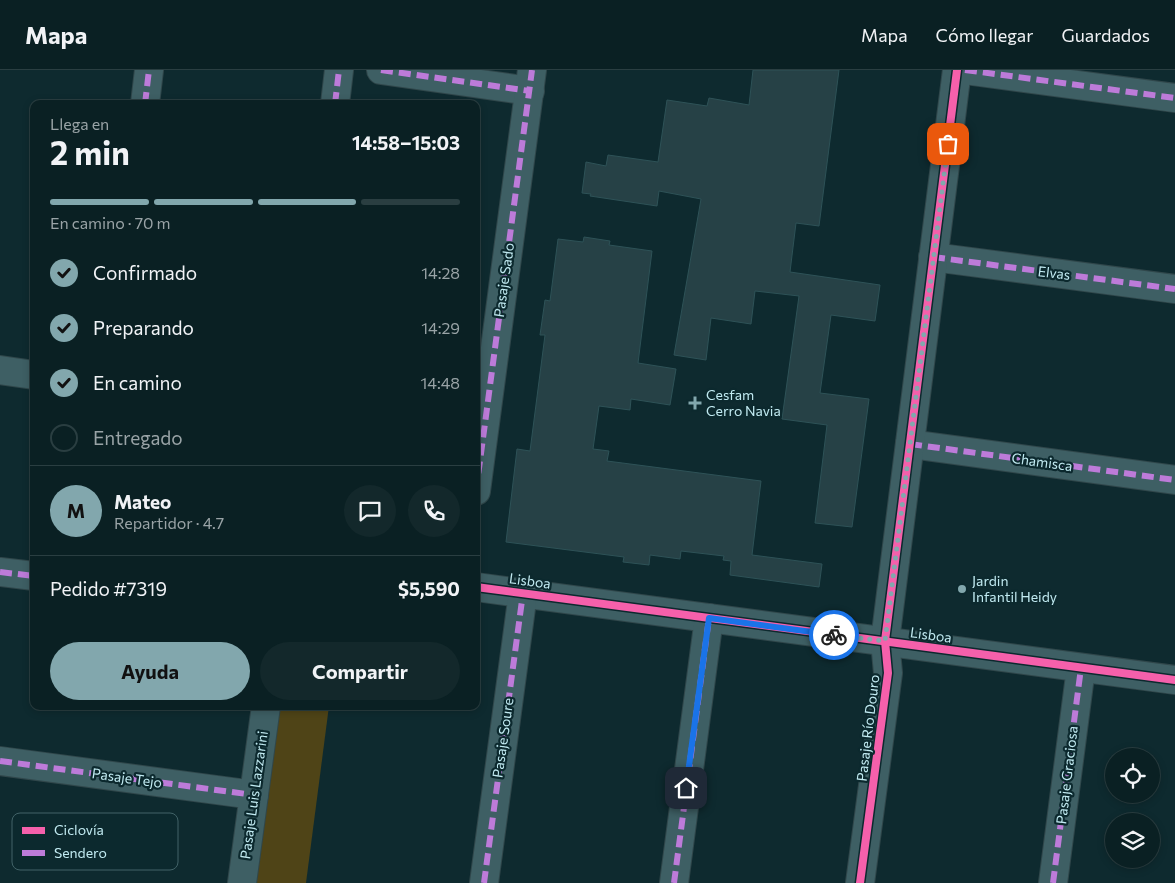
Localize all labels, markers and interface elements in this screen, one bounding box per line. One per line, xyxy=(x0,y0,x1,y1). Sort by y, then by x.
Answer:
text: Mapa xyxy=(25,20,87,49)
text: Mapa xyxy=(861,24,908,46)
text: Cómo llegar xyxy=(936,24,1033,46)
text: Guardados xyxy=(1061,24,1150,46)
text: Llega en xyxy=(50,114,109,133)
pin xyxy=(927,123,969,165)
icon: bag xyxy=(934,130,962,158)
text: 14:58–15:03 xyxy=(352,131,460,154)
text: 2 min xyxy=(50,132,130,172)
text: En camino · 70 m xyxy=(50,213,171,232)
street label: Pasaje Sado xyxy=(490,241,517,318)
icon: check xyxy=(50,259,78,287)
text: Confirmado xyxy=(93,261,197,284)
street label: Elvas xyxy=(1037,262,1071,283)
text: 14:28 xyxy=(421,263,460,282)
icon: check xyxy=(50,314,78,342)
text: Preparando xyxy=(93,316,194,339)
text: 14:29 xyxy=(421,318,460,337)
icon: check xyxy=(50,369,78,397)
text: En camino xyxy=(93,371,182,394)
text: 14:48 xyxy=(420,373,460,392)
place label: Cesfam Cerro Navia xyxy=(706,386,781,419)
marker: Cesfam Cerro Navia xyxy=(688,396,702,410)
text: Entregado xyxy=(93,426,183,449)
street label: Chamisca xyxy=(1010,449,1074,474)
button: chat xyxy=(344,485,396,537)
button: phone xyxy=(408,485,460,537)
text: Mateo xyxy=(114,490,171,513)
text: M xyxy=(67,499,85,522)
text: Repartidor · 4.7 xyxy=(114,513,224,532)
street label: Lisboa xyxy=(508,569,552,592)
place label: Jardin Infantil Heidy xyxy=(972,572,1057,605)
text: Pedido #7319 xyxy=(50,577,167,600)
text: $5,590 xyxy=(398,577,460,600)
marker: Jardin Infantil Heidy xyxy=(956,583,968,595)
courier xyxy=(809,610,859,660)
icon: bike xyxy=(820,621,848,649)
street label: Lisboa xyxy=(909,623,953,646)
button: Ayuda xyxy=(50,642,250,700)
button: Compartir xyxy=(260,642,460,700)
street label: Pasaje Río Douro xyxy=(853,673,883,782)
street label: Pasaje Soure xyxy=(488,697,517,779)
street label: Pasaje Graciosa xyxy=(1052,725,1081,825)
street label: Pasaje Luis Lazzarini xyxy=(236,730,271,860)
map controls xyxy=(1105,748,1160,868)
button: locate xyxy=(1105,748,1160,803)
street label: Pasaje Tejo xyxy=(91,764,163,791)
pin xyxy=(665,767,707,809)
icon: home xyxy=(672,774,700,802)
legend xyxy=(12,813,178,870)
button: layers xyxy=(1105,813,1160,868)
text: Ciclovía xyxy=(54,821,104,838)
text: Sendero xyxy=(54,844,107,861)

